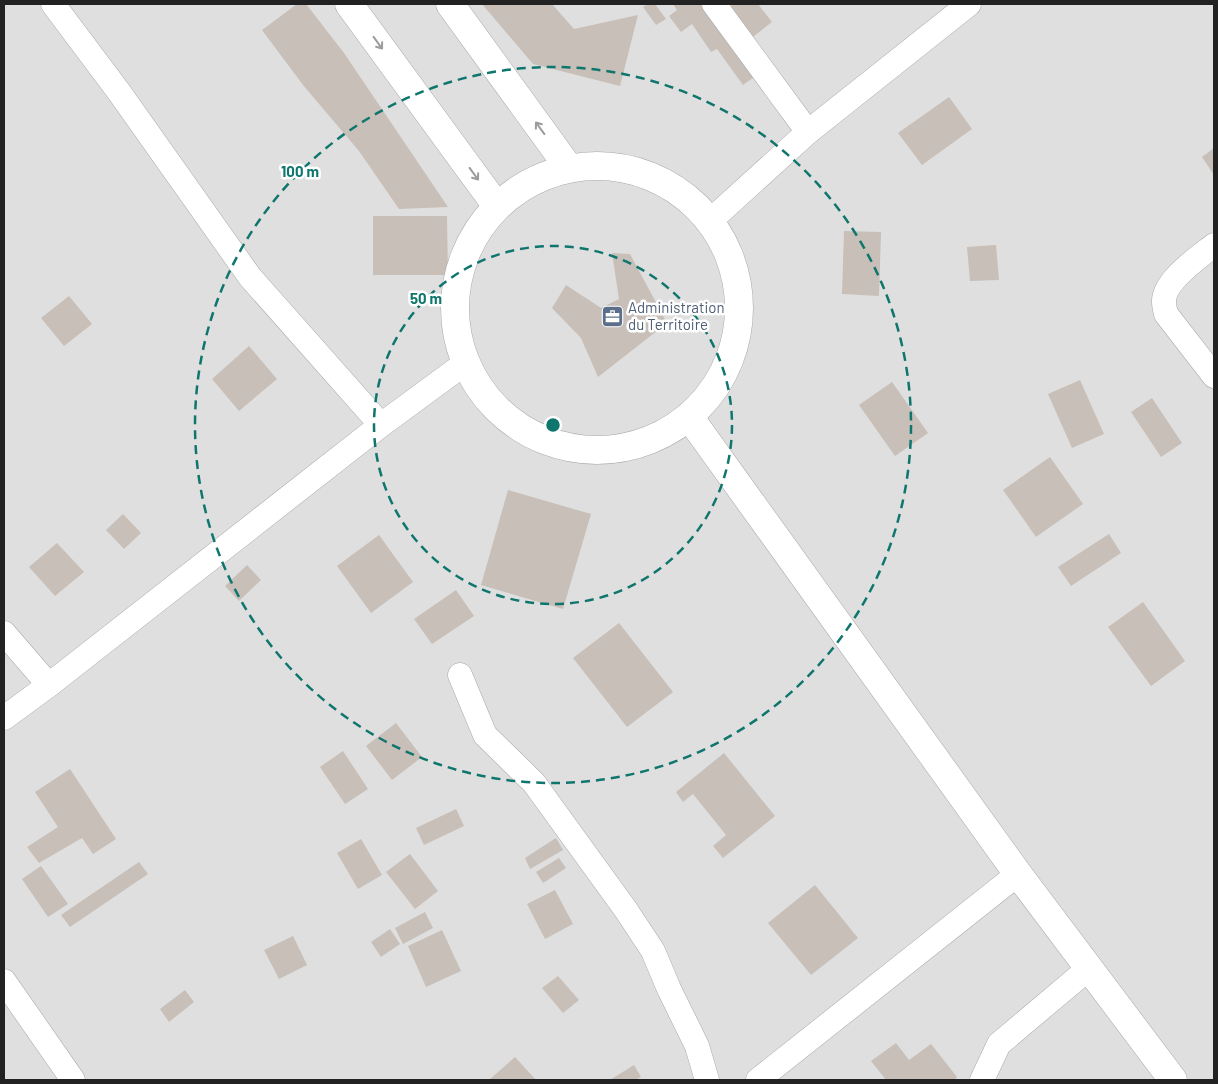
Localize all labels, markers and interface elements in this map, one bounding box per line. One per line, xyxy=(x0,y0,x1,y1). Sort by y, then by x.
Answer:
one-way arrow xyxy=(373,36,383,50)
one-way arrow xyxy=(535,122,546,135)
text: 100 m xyxy=(281,162,319,180)
one-way arrow xyxy=(469,167,479,181)
text: 50 m xyxy=(410,289,442,307)
place label: Administration du Territoire xyxy=(628,298,724,333)
office icon: Administration du Territoire xyxy=(600,304,624,328)
centre of rings xyxy=(544,416,562,434)

